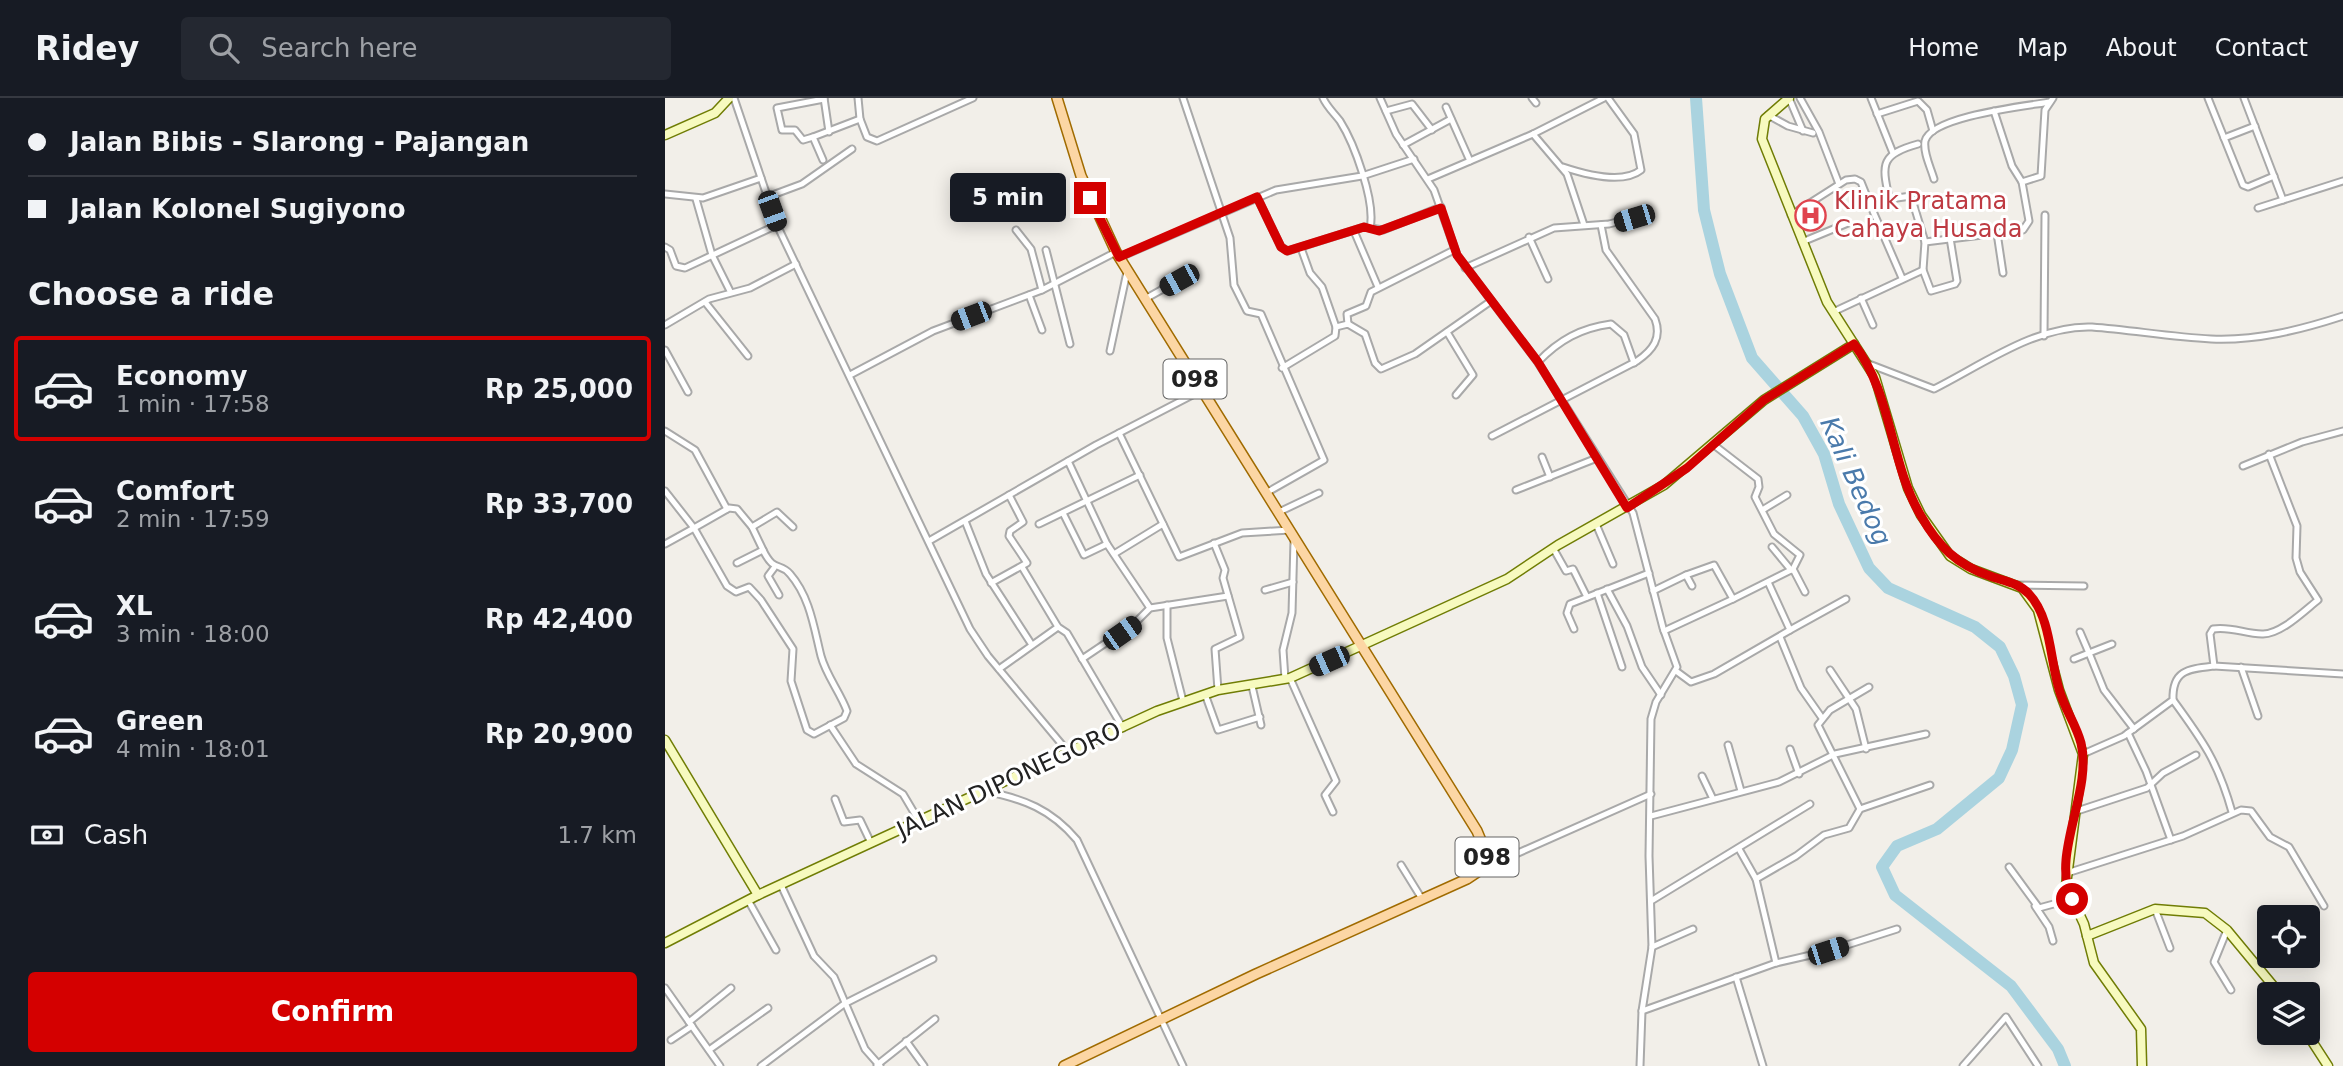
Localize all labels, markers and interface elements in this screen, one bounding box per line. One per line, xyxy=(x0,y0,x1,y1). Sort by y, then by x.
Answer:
search box xyxy=(181,17,671,80)
text: Ridey xyxy=(35,29,139,68)
icon: search xyxy=(205,29,243,67)
text: Search here xyxy=(261,33,417,63)
text: Home xyxy=(1908,34,1979,62)
text: Map xyxy=(2017,34,2068,62)
text: About xyxy=(2106,34,2177,62)
text: Contact xyxy=(2215,34,2308,62)
text: Jalan Bibis - Slarong - Pajangan xyxy=(70,127,529,157)
callout: 5 min xyxy=(950,174,1065,222)
route end xyxy=(1074,182,1106,214)
text: 5 min xyxy=(972,184,1044,210)
place label: Klinik Pratama Cahaya Husada xyxy=(1834,187,2022,243)
car xyxy=(755,188,790,234)
text: Jalan Kolonel Sugiyono xyxy=(70,194,406,224)
hospital icon: Klinik Pratama Cahaya Husada xyxy=(1794,198,1828,232)
car xyxy=(1611,202,1658,234)
car xyxy=(1156,261,1203,299)
text: Choose a ride xyxy=(28,275,274,313)
car xyxy=(948,299,995,333)
icon: car xyxy=(32,357,95,420)
road number: 098 xyxy=(1163,360,1227,398)
text: Economy xyxy=(116,361,247,391)
text: Rp 25,000 xyxy=(485,374,633,404)
text: 1 min · 17:58 xyxy=(116,391,270,417)
water label: Kali Bedog xyxy=(1814,412,1898,550)
icon: car xyxy=(32,472,95,535)
text: Comfort xyxy=(116,476,234,506)
text: Rp 33,700 xyxy=(485,489,633,519)
text: 2 min · 17:59 xyxy=(116,506,270,532)
icon: car xyxy=(32,587,95,650)
text: XL xyxy=(116,591,153,621)
text: Rp 42,400 xyxy=(485,604,633,634)
car xyxy=(1099,612,1146,654)
text: 3 min · 18:00 xyxy=(116,621,270,647)
car xyxy=(1306,643,1353,679)
icon: car xyxy=(32,702,95,765)
text: Green xyxy=(116,706,204,736)
street label: JALAN DIPONEGORO xyxy=(891,716,1126,845)
text: Rp 20,900 xyxy=(485,719,633,749)
text: 4 min · 18:01 xyxy=(116,736,270,762)
icon: cash xyxy=(28,816,66,854)
text: Cash xyxy=(84,820,148,850)
text: 1.7 km xyxy=(557,822,637,848)
road number: 098 xyxy=(1455,838,1519,876)
route start xyxy=(2056,883,2088,915)
map controls xyxy=(2257,905,2320,1045)
button: locate xyxy=(2257,905,2320,968)
car xyxy=(1805,935,1852,967)
button: Confirm xyxy=(28,972,637,1052)
button: layers xyxy=(2257,982,2320,1045)

